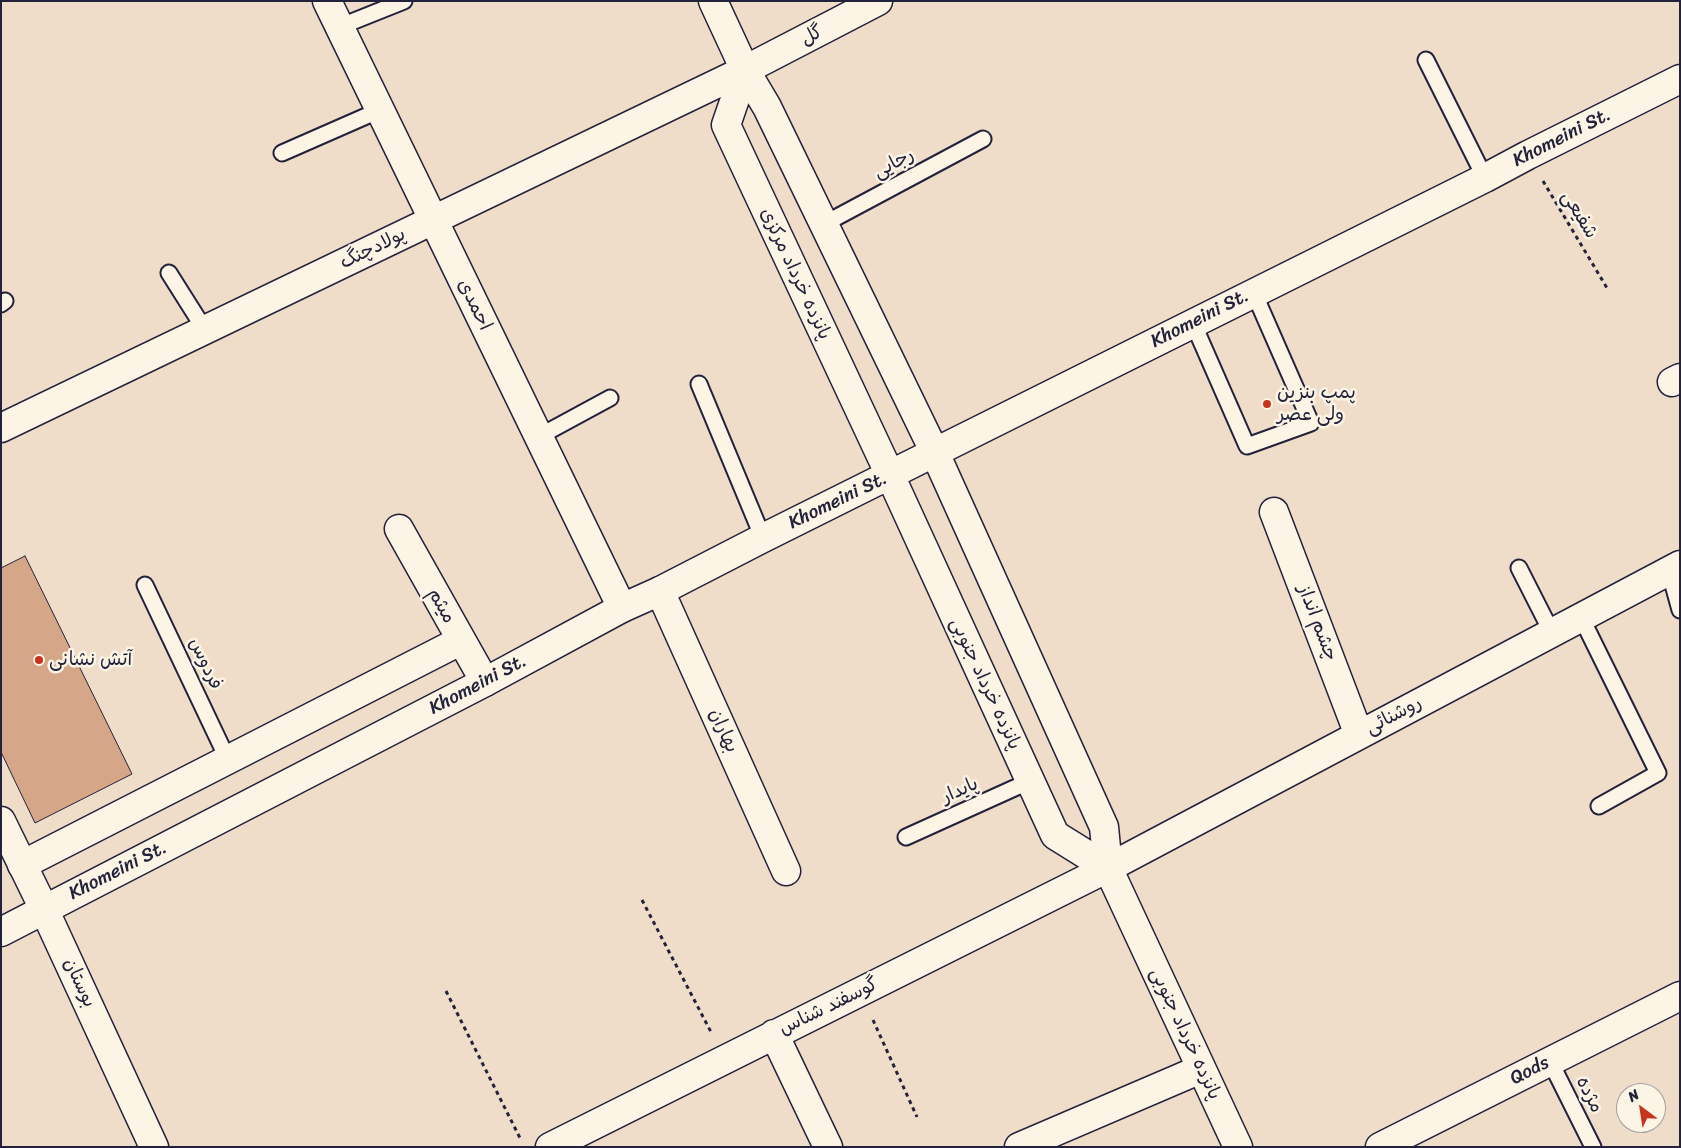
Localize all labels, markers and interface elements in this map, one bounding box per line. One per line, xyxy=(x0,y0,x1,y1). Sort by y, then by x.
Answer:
street label: گل xyxy=(797,21,827,51)
street label: Khomeini St. xyxy=(1509,104,1615,172)
street label: رجایی xyxy=(870,144,918,184)
street label: شفیعی xyxy=(1556,187,1602,243)
street label: پانزده خرداد مرکزی xyxy=(754,204,836,344)
street label: پولادچنگ xyxy=(336,223,410,275)
street label: احمدی xyxy=(452,276,496,334)
street label: Khomeini St. xyxy=(1147,285,1253,353)
place label: پمپ بنزین ولی عصر xyxy=(1277,382,1356,426)
marker: پمپ بنزین ولی عصر xyxy=(1261,398,1273,410)
street label: Khomeini St. xyxy=(785,467,891,535)
street label: چشم انداز xyxy=(1292,582,1342,664)
street label: میثم xyxy=(422,584,460,628)
street label: پانزده خرداد جنوبی xyxy=(945,614,1025,754)
street label: فردوس xyxy=(183,634,227,694)
place label: آتش نشانی xyxy=(49,649,132,671)
street label: Khomeini St. xyxy=(425,650,531,720)
marker: آتش نشانی xyxy=(33,654,45,666)
street label: روشنائی xyxy=(1362,692,1426,740)
street label: بهاران xyxy=(703,705,743,757)
street label: پایدار xyxy=(938,773,982,809)
street label: Khomeini St. xyxy=(65,837,171,905)
street label: بوستان xyxy=(58,955,100,1011)
street label: پانزده خرداد جنوبی xyxy=(1145,964,1225,1104)
street label: گوسفند شناس xyxy=(776,973,882,1041)
street label: Qods xyxy=(1507,1052,1553,1090)
street label: مژده xyxy=(1570,1073,1608,1117)
text: N xyxy=(1623,1082,1644,1109)
north arrow xyxy=(1616,1083,1666,1133)

